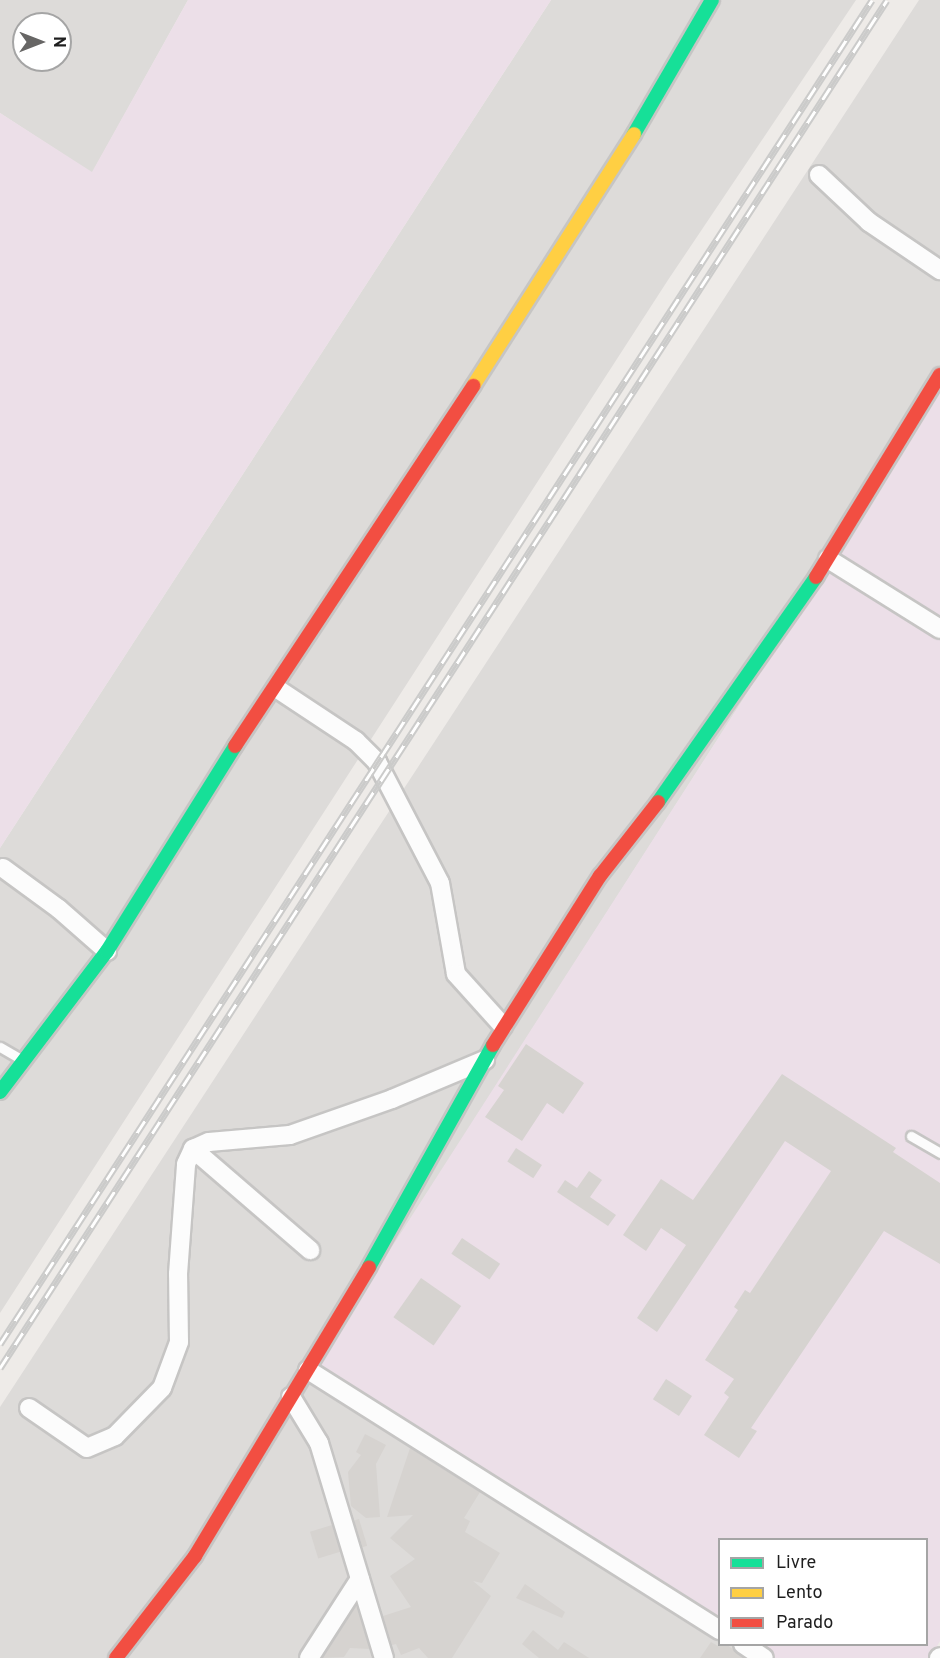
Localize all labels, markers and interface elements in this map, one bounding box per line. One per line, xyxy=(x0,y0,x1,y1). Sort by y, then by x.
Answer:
north arrow xyxy=(12,12,72,72)
text: N xyxy=(48,36,68,48)
legend xyxy=(718,1538,928,1646)
text: Livre xyxy=(776,1552,816,1575)
text: Lento xyxy=(776,1582,822,1605)
text: Parado xyxy=(776,1612,833,1635)

